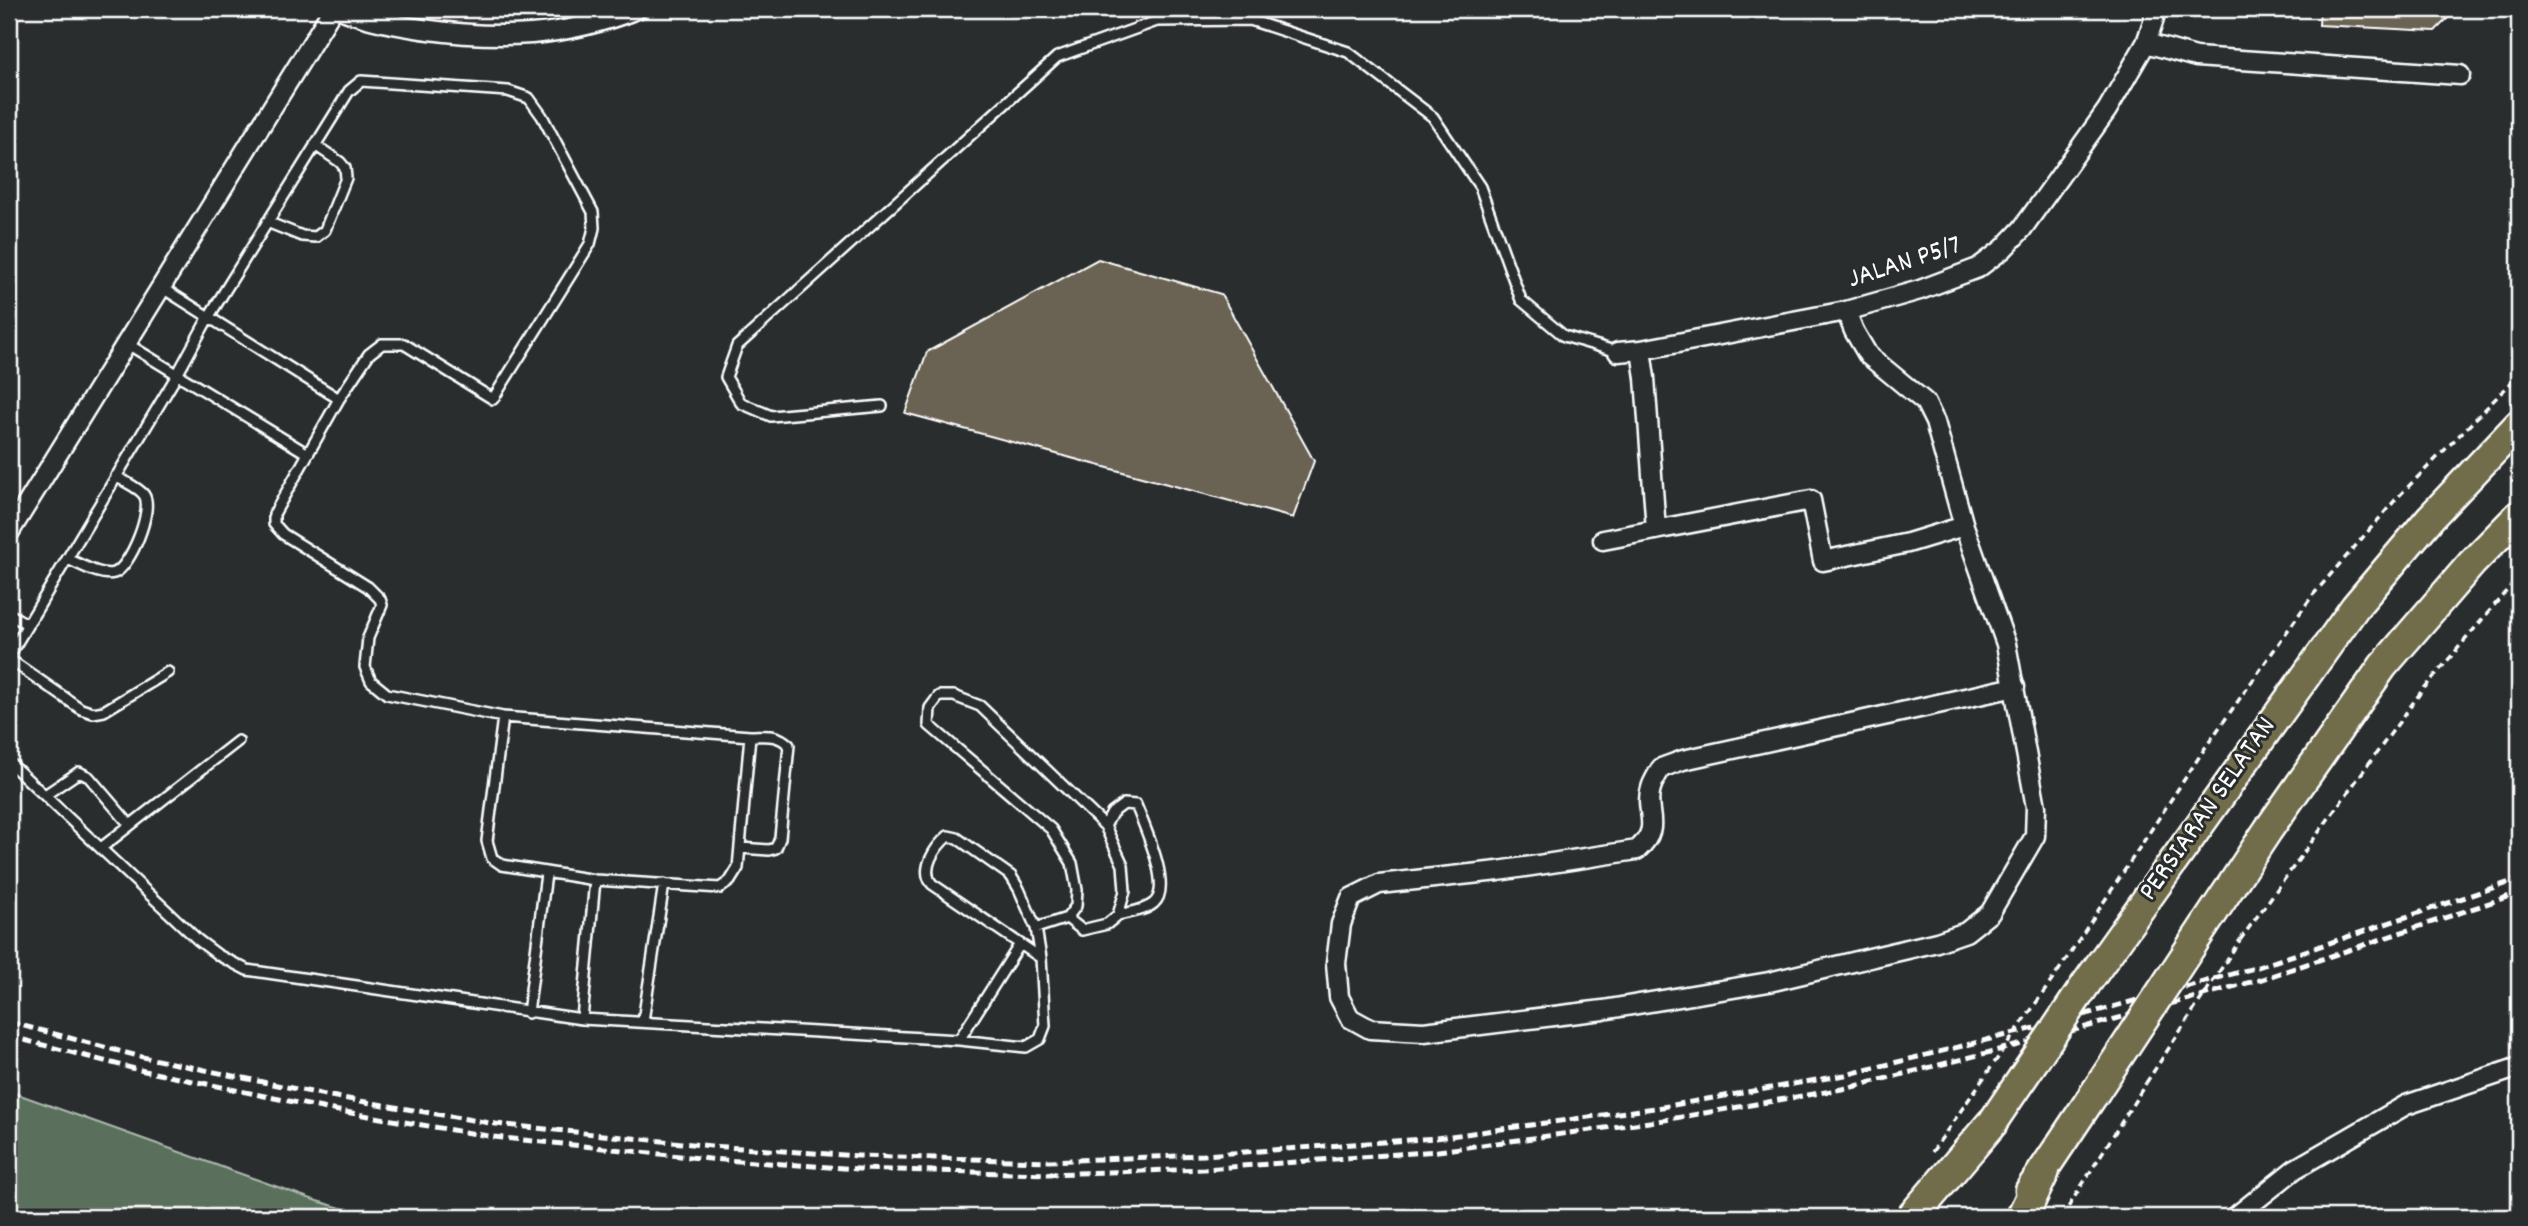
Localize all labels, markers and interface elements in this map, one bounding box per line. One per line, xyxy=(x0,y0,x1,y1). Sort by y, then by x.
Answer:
street label: JALAN P5/7 xyxy=(1843,227,1967,301)
street label: PERSIARAN SELATAN xyxy=(2130,710,2288,910)

